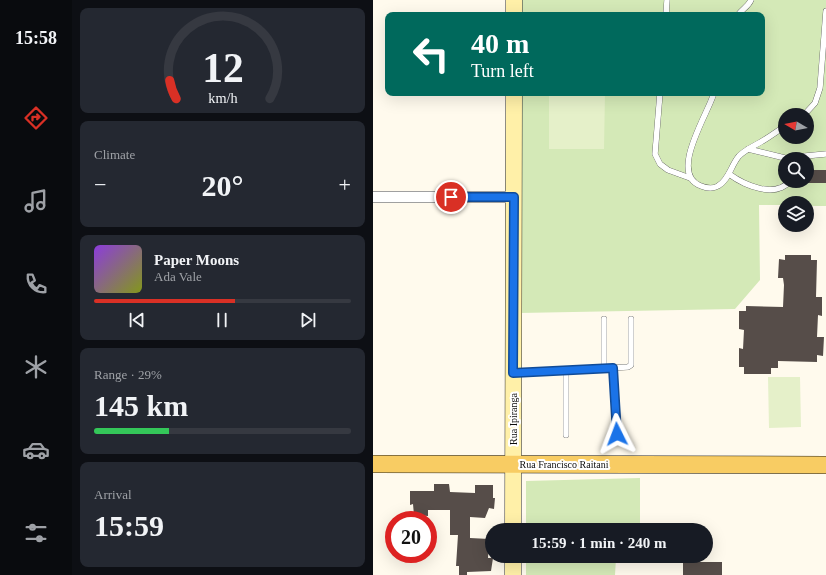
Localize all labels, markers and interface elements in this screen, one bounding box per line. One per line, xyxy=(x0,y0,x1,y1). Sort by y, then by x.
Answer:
text: 15:58 xyxy=(15,28,57,48)
icon: left xyxy=(405,28,457,80)
text: 40 m xyxy=(471,28,529,59)
text: 12 xyxy=(202,45,243,91)
text: Turn left xyxy=(471,61,534,81)
text: km/h xyxy=(208,89,237,105)
icon: directions xyxy=(22,104,50,132)
north arrow xyxy=(778,108,814,144)
map controls xyxy=(778,108,814,232)
text: Climate xyxy=(94,147,135,162)
button: search xyxy=(778,152,814,188)
text: 20° xyxy=(202,169,244,202)
text: − xyxy=(94,172,106,197)
text: + xyxy=(339,172,351,197)
pin xyxy=(434,180,468,214)
icon: arrive xyxy=(440,186,462,208)
icon: music xyxy=(22,187,50,215)
button: layers xyxy=(778,196,814,232)
text: Paper Moons xyxy=(154,252,239,268)
text: Ada Vale xyxy=(154,269,202,284)
icon: phone xyxy=(22,270,50,298)
icon: previous xyxy=(126,309,148,331)
icon: pause xyxy=(211,309,233,331)
icon: next xyxy=(297,309,319,331)
icon: climate xyxy=(22,353,50,381)
text: Range · 29% xyxy=(94,367,162,382)
text: 145 km xyxy=(94,389,188,422)
street label: Rua Ipiranga xyxy=(508,392,519,445)
position arrow xyxy=(596,413,638,455)
icon: car xyxy=(22,436,50,464)
street label: Rua Francisco Raitani xyxy=(520,459,609,470)
text: Arrival xyxy=(94,487,132,502)
text: 15:59 xyxy=(94,509,164,542)
speed limit sign: 20 xyxy=(385,511,437,563)
icon: filters xyxy=(22,519,50,547)
text: 15:59 · 1 min · 240 m xyxy=(532,535,667,551)

